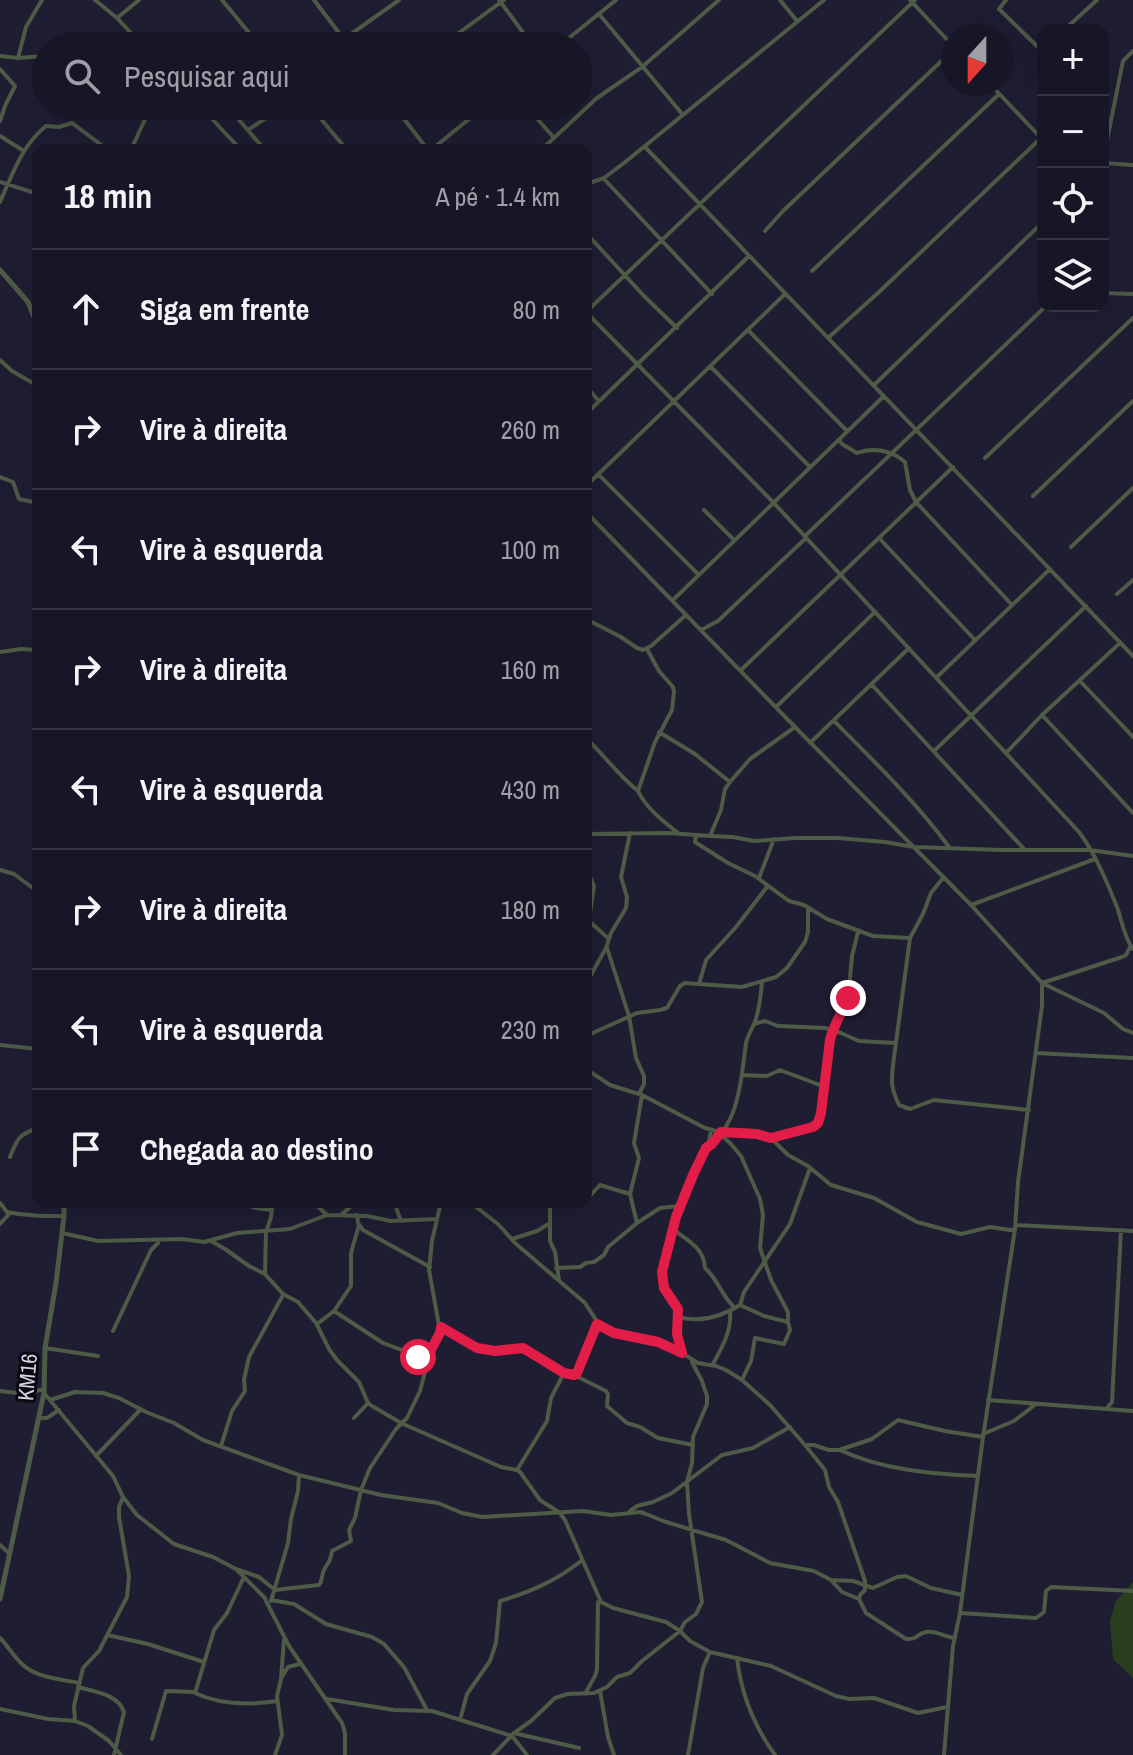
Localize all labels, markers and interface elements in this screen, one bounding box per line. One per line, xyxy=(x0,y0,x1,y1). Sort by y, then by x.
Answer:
north arrow xyxy=(941,24,1013,96)
map controls xyxy=(1037,24,1109,312)
button: + xyxy=(1037,24,1109,96)
search box xyxy=(32,32,592,120)
icon: search xyxy=(60,54,104,98)
text: Pesquisar aqui xyxy=(124,56,289,96)
button: − xyxy=(1037,96,1109,168)
button: locate xyxy=(1037,168,1109,240)
text: 18 min xyxy=(64,173,152,219)
text: A pé · 1.4 km xyxy=(436,179,560,214)
button: layers xyxy=(1037,240,1109,312)
icon: ahead xyxy=(64,287,108,331)
text: Siga em frente xyxy=(140,289,310,329)
text: 80 m xyxy=(513,292,560,327)
icon: right xyxy=(64,407,108,451)
text: Vire à direita xyxy=(140,409,287,449)
text: 260 m xyxy=(501,412,560,447)
icon: left xyxy=(64,527,108,571)
text: Vire à esquerda xyxy=(140,529,323,569)
text: 100 m xyxy=(501,532,560,567)
icon: right xyxy=(64,647,108,691)
text: Vire à direita xyxy=(140,649,287,689)
text: 160 m xyxy=(501,652,560,687)
icon: left xyxy=(64,767,108,811)
text: Vire à esquerda xyxy=(140,769,323,809)
text: 430 m xyxy=(501,772,560,807)
icon: right xyxy=(64,887,108,931)
text: Vire à direita xyxy=(140,889,287,929)
text: 180 m xyxy=(501,892,560,927)
route end xyxy=(830,980,866,1016)
icon: left xyxy=(64,1007,108,1051)
text: Vire à esquerda xyxy=(140,1009,323,1049)
text: 230 m xyxy=(501,1012,560,1047)
icon: arrive xyxy=(64,1127,108,1171)
text: Chegada ao destino xyxy=(140,1129,374,1169)
route start xyxy=(400,1339,436,1375)
street label: KM16 xyxy=(10,1352,44,1402)

